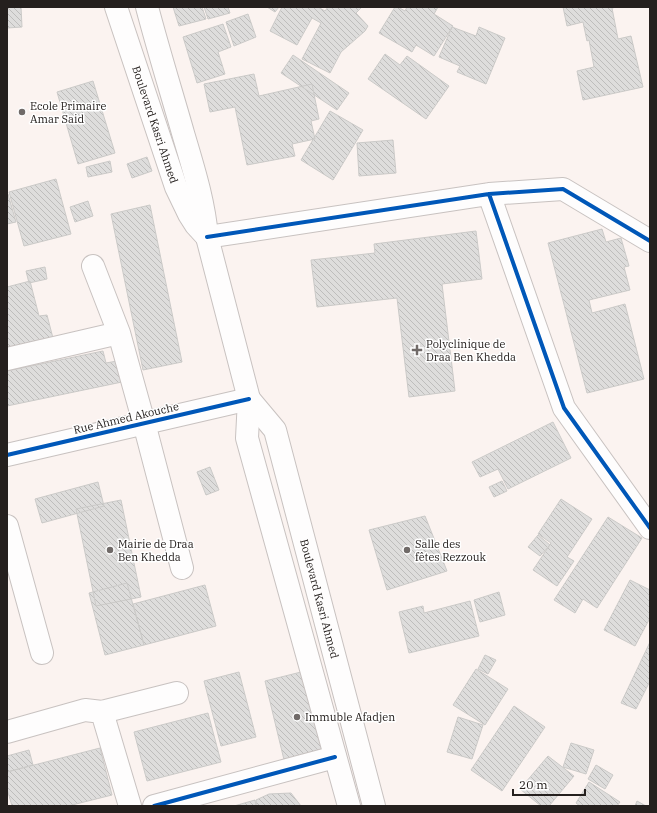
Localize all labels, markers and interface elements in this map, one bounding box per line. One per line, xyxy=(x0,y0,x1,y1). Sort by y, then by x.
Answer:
street label: Boulevard Kasri Ahmed xyxy=(129,64,181,185)
place label: Ecole Primaire Amar Said xyxy=(30,99,106,126)
marker: Ecole Primaire Amar Said xyxy=(17,107,27,117)
place label: Polyclinique de Draa Ben Khedda xyxy=(426,337,516,364)
marker: Polyclinique de Draa Ben Khedda xyxy=(411,344,423,356)
street label: Rue Ahmed Akouche xyxy=(72,399,180,437)
place label: Mairie de Draa Ben Khedda xyxy=(118,537,194,564)
place label: Salle des fêtes Rezzouk xyxy=(415,537,486,564)
street label: Boulevard Kasri Ahmed xyxy=(297,538,342,660)
marker: Mairie de Draa Ben Khedda xyxy=(105,545,115,555)
marker: Salle des fêtes Rezzouk xyxy=(402,545,412,555)
place label: Immuble Afadjen xyxy=(305,710,395,724)
marker: Immuble Afadjen xyxy=(292,712,302,722)
scale bar xyxy=(513,771,585,797)
text: 20 m xyxy=(519,777,548,792)

